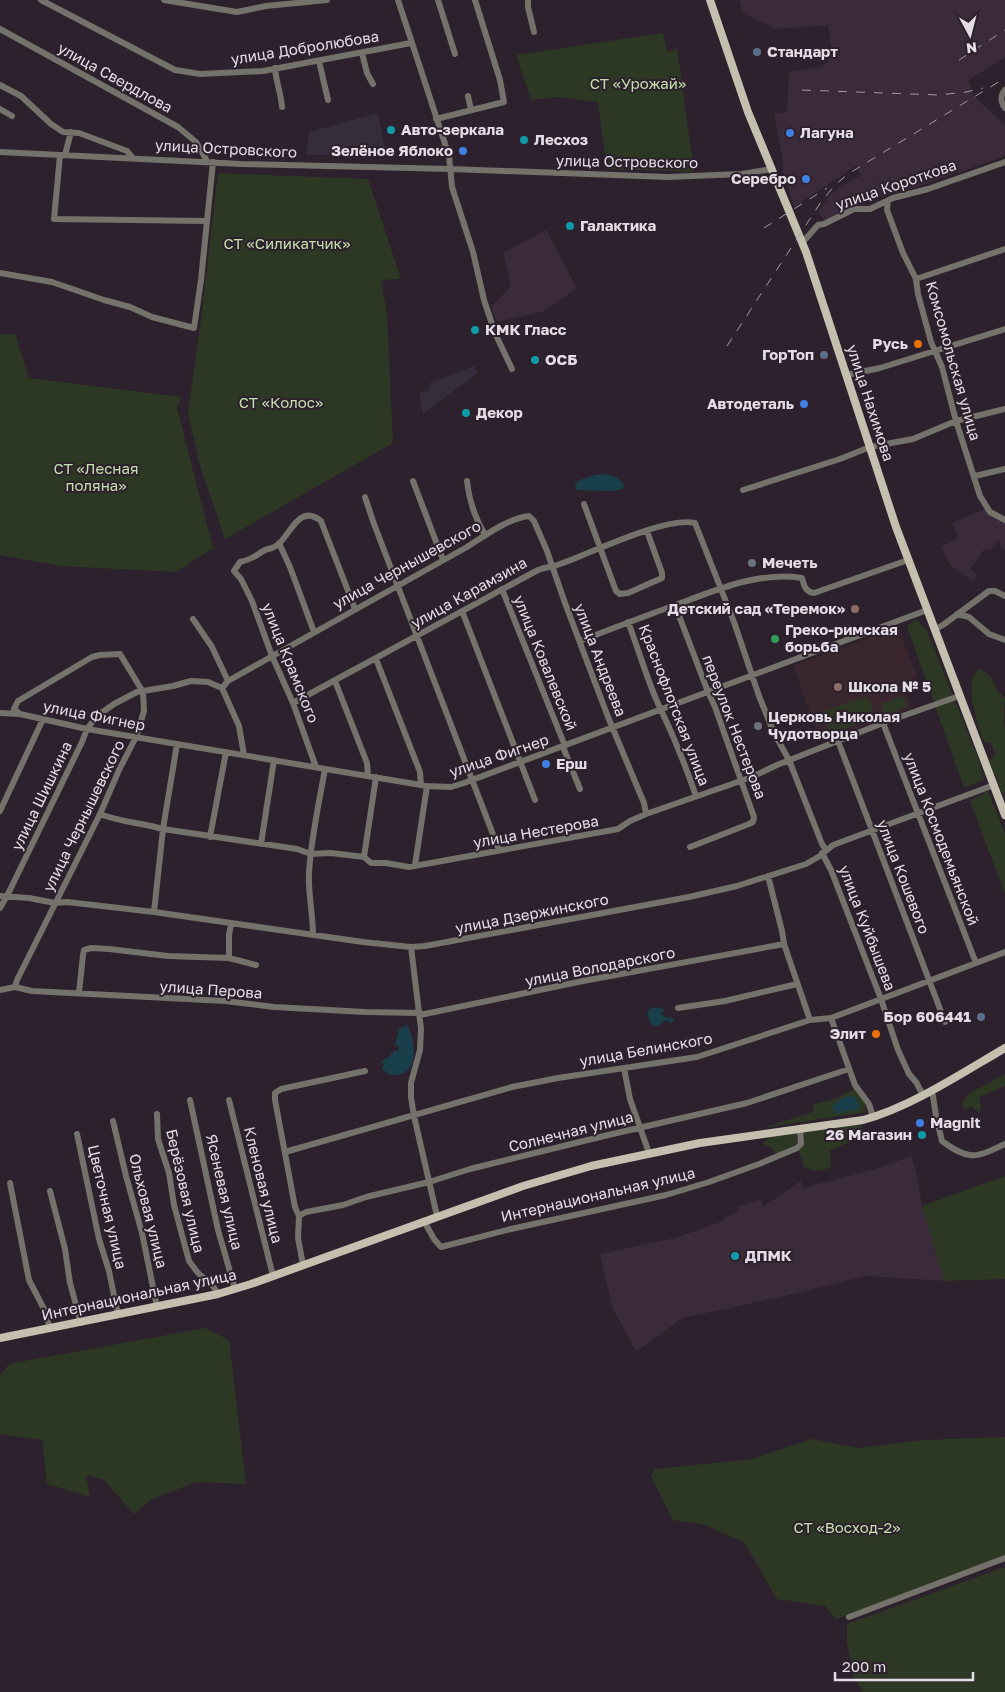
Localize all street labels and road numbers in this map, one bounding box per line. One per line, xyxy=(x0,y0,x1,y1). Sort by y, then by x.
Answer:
street label: улица Добролюбова xyxy=(229,26,380,68)
street label: улица Свердлова xyxy=(55,38,176,116)
street label: улица Островского xyxy=(155,135,298,161)
street label: улица Островского xyxy=(556,151,698,171)
street label: улица Короткова xyxy=(833,155,958,213)
street label: Комсомольская улица xyxy=(923,279,985,443)
street label: улица Нахимова xyxy=(844,342,898,463)
street label: улица Чернышевского xyxy=(329,516,484,612)
street label: улица Карамзина xyxy=(407,553,530,631)
street label: улица Ковалевской xyxy=(511,592,581,733)
street label: улица Крамского xyxy=(259,600,323,725)
street label: улица Андреева xyxy=(571,601,631,719)
street label: Краснофлотская улица xyxy=(636,621,714,788)
street label: переулок Нестерова xyxy=(699,652,771,801)
street label: улица Фигнер xyxy=(42,696,147,734)
street label: улица Фигнер xyxy=(447,730,551,780)
street label: улица Чернышевского xyxy=(39,737,128,894)
street label: улица Шишкина xyxy=(7,738,75,853)
street label: улица Космодемьянской xyxy=(901,750,983,928)
street label: улица Нестерова xyxy=(472,811,600,851)
street label: улица Кошевого xyxy=(874,817,934,936)
street label: улица Куйбышева xyxy=(836,862,900,993)
street label: улица Дзержинского xyxy=(454,889,610,937)
street label: улица Володарского xyxy=(523,943,676,989)
street label: улица Перова xyxy=(159,976,263,1002)
street label: улица Белинского xyxy=(578,1028,714,1070)
street label: Солнечная улица xyxy=(507,1107,635,1155)
street label: Кленовая улица xyxy=(241,1125,287,1245)
street label: Берёзовая улица xyxy=(163,1127,209,1255)
street label: Ясеневая улица xyxy=(203,1132,247,1251)
street label: Цветочная улица xyxy=(85,1143,131,1271)
street label: Ольховая улица xyxy=(126,1152,172,1270)
street label: Интернациональная улица xyxy=(499,1163,697,1225)
street label: Интернациональная улица xyxy=(40,1265,238,1324)

